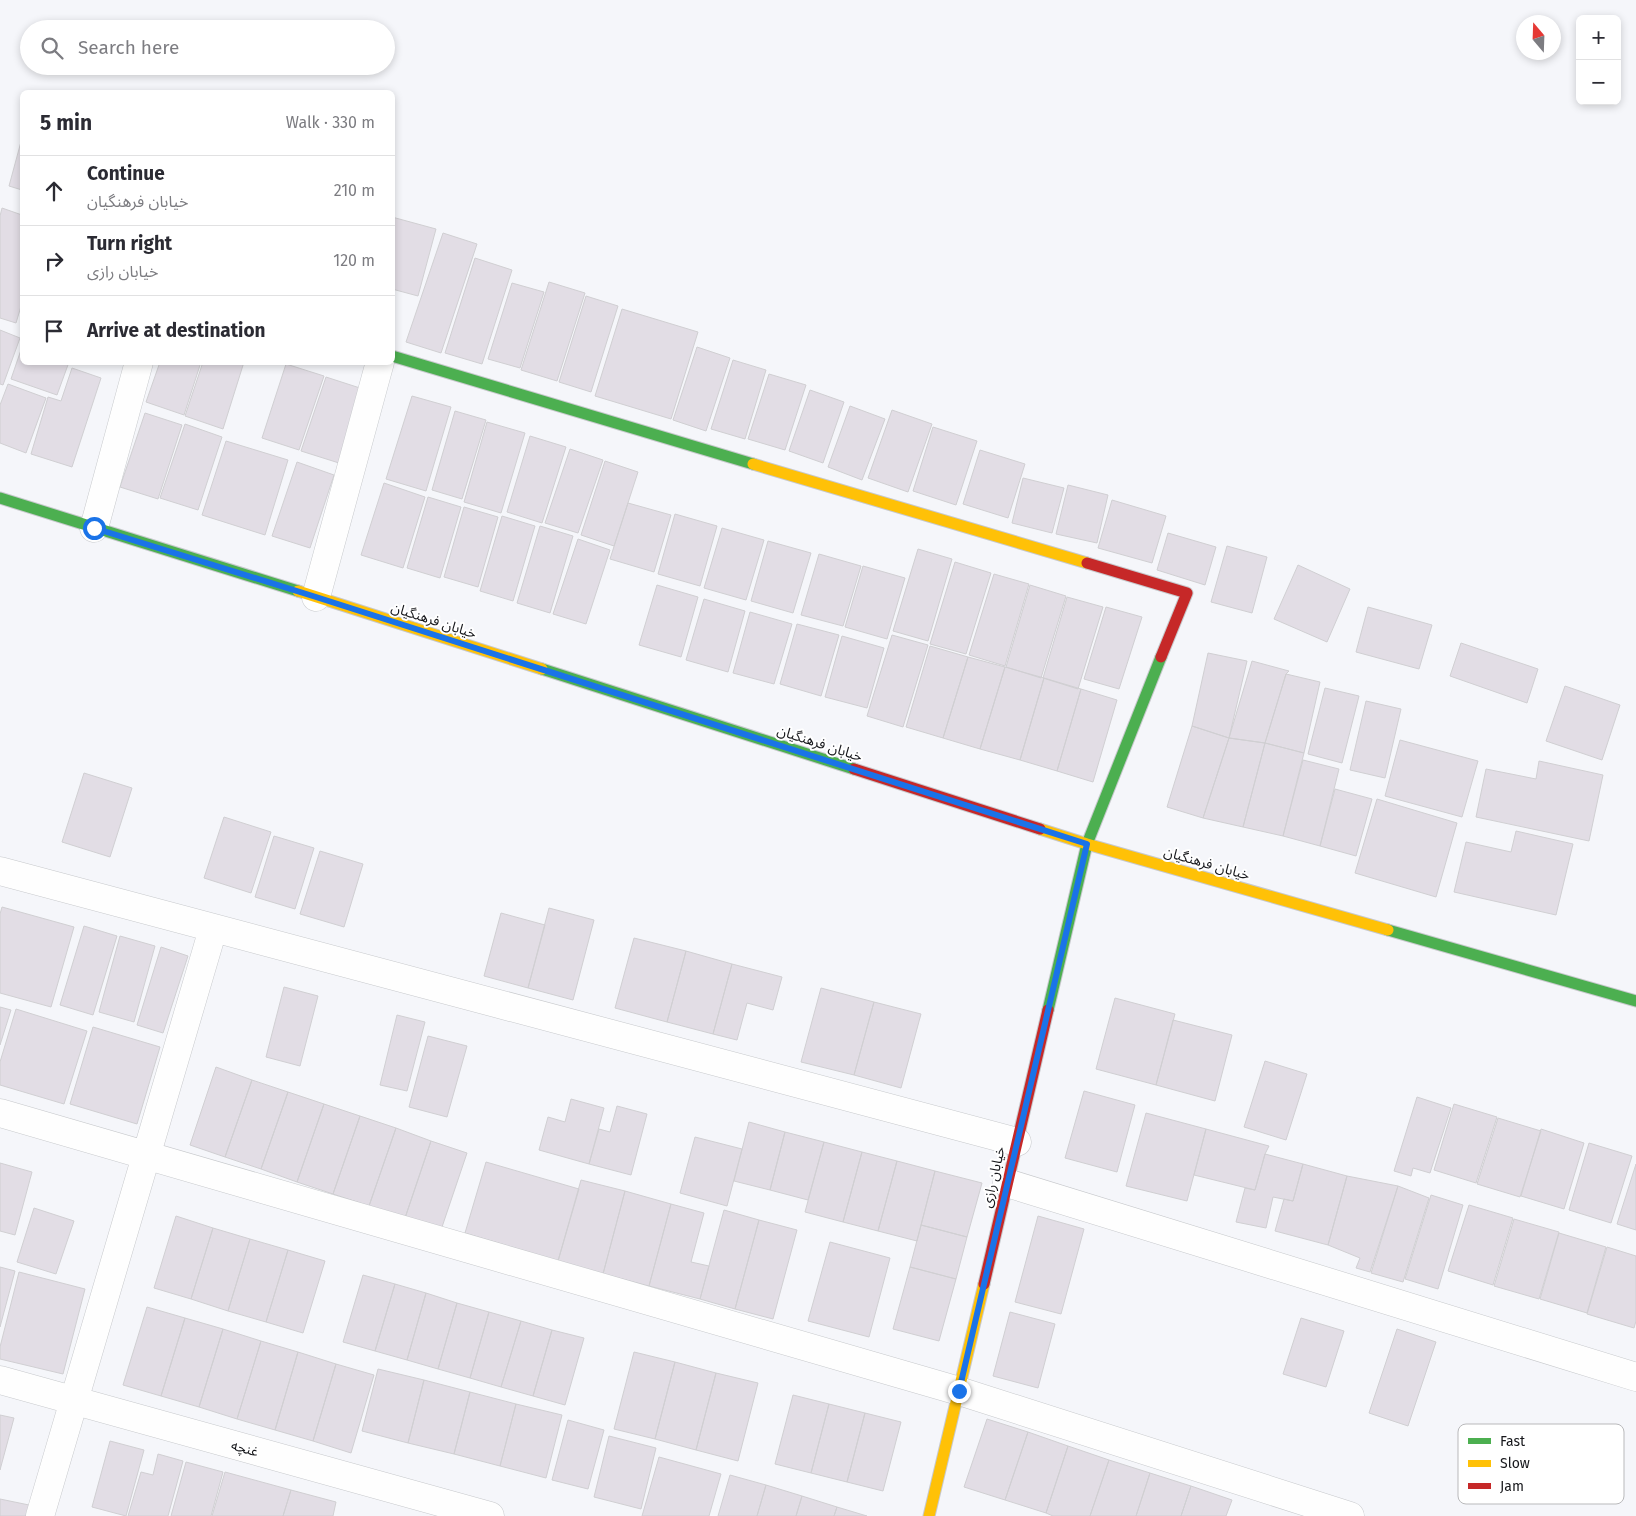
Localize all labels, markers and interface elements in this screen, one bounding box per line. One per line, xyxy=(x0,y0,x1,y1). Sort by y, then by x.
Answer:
north arrow xyxy=(1516,15,1561,60)
map controls xyxy=(1576,15,1621,105)
button: + xyxy=(1576,15,1621,60)
search box xyxy=(20,20,395,75)
icon: search xyxy=(38,34,66,62)
text: Search here xyxy=(78,36,179,59)
button: − xyxy=(1576,60,1621,105)
text: 5 min xyxy=(40,110,92,136)
text: Walk · 330 m xyxy=(286,113,375,132)
text: Continue xyxy=(87,162,165,185)
icon: ahead xyxy=(40,177,68,205)
text: 210 m xyxy=(334,181,375,200)
text: خیابان فرهنگیان xyxy=(87,192,188,211)
text: Turn right xyxy=(87,232,172,255)
icon: right xyxy=(40,247,68,275)
text: 120 m xyxy=(333,251,375,270)
text: خیابان رازی xyxy=(87,262,159,281)
icon: arrive xyxy=(40,317,68,345)
text: Arrive at destination xyxy=(87,319,266,342)
route start xyxy=(83,517,106,540)
street label: خیابان فرهنگیان xyxy=(389,599,479,642)
street label: خیابان فرهنگیان xyxy=(775,722,865,765)
street label: خیابان فرهنگیان xyxy=(1162,843,1252,884)
street label: خیابان رازی xyxy=(978,1145,1009,1210)
route end xyxy=(948,1380,971,1403)
legend xyxy=(1458,1424,1624,1504)
text: Fast xyxy=(1500,1433,1526,1450)
street label: غنچه xyxy=(229,1437,260,1461)
text: Slow xyxy=(1500,1455,1530,1472)
text: Jam xyxy=(1500,1478,1524,1495)

